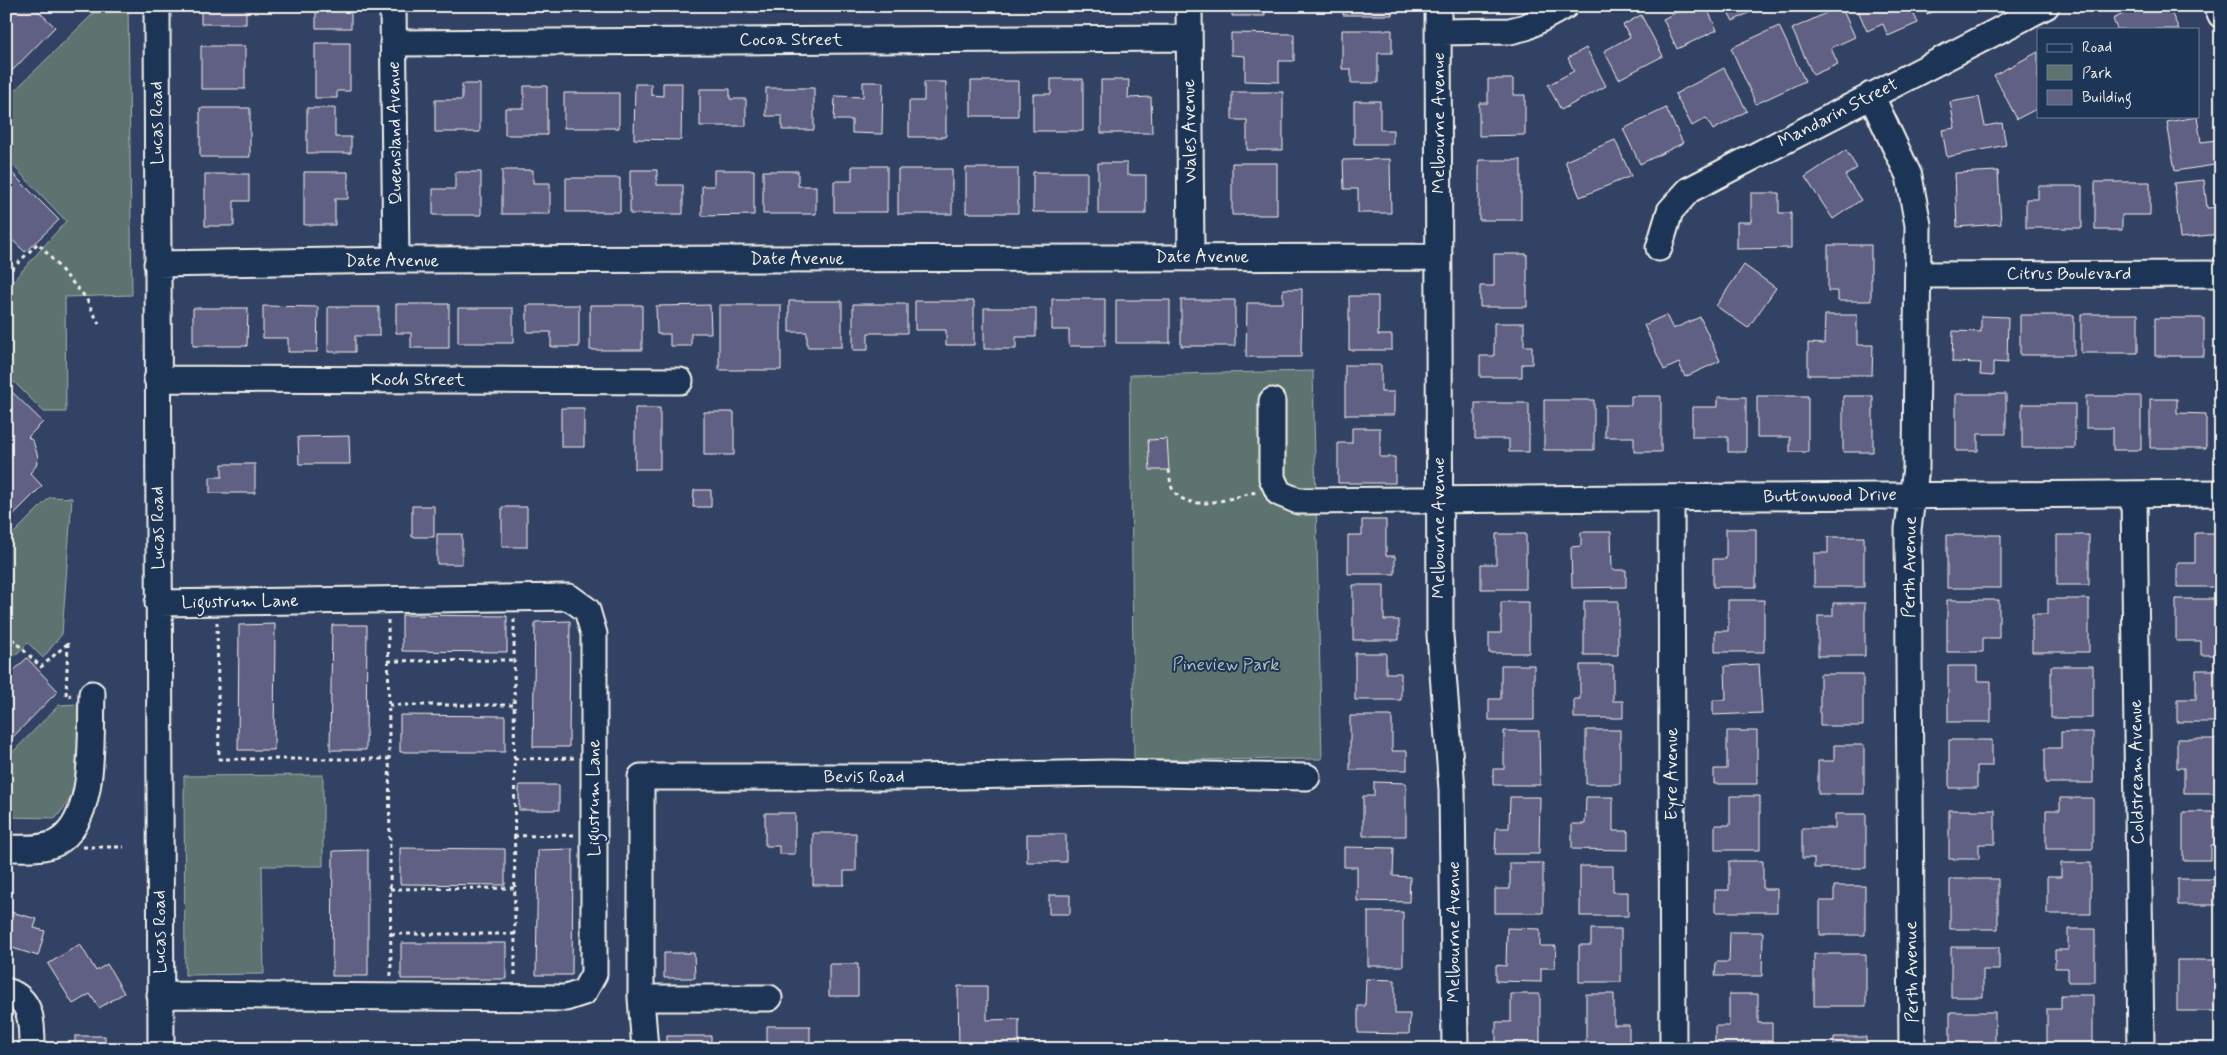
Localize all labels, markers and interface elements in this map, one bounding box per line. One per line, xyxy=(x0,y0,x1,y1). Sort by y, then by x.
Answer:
street label: Cocoa Street xyxy=(739,28,843,52)
legend xyxy=(2037,28,2200,118)
text: Road xyxy=(2082,38,2112,58)
street label: Melbourne Avenue xyxy=(1427,52,1451,194)
street label: Queensland Avenue xyxy=(382,61,408,205)
text: Park xyxy=(2082,64,2112,84)
street label: Mandarin Street xyxy=(1774,72,1902,154)
street label: Wales Avenue xyxy=(1177,79,1203,183)
street label: Lucas Road xyxy=(145,81,169,165)
text: Building xyxy=(2082,88,2132,109)
street label: Date Avenue xyxy=(1155,245,1249,269)
street label: Date Avenue xyxy=(750,247,844,271)
street label: Date Avenue xyxy=(345,249,439,273)
street label: Citrus Boulevard xyxy=(2007,262,2131,286)
street label: Koch Street xyxy=(371,368,466,392)
street label: Melbourne Avenue xyxy=(1427,457,1451,599)
street label: Buttonwood Drive xyxy=(1763,483,1897,509)
street label: Lucas Road xyxy=(146,486,170,570)
street label: Perth Avenue xyxy=(1897,516,1923,618)
street label: Ligustrum Lane xyxy=(181,589,299,617)
park label: Pineview Park xyxy=(1173,653,1279,677)
street label: Coldstream Avenue xyxy=(2124,699,2150,845)
street label: Eyre Avenue xyxy=(1660,728,1684,820)
street label: Ligustrum Lane xyxy=(582,739,608,857)
street label: Bevis Road xyxy=(824,765,904,789)
street label: Melbourne Avenue xyxy=(1442,861,1466,1003)
street label: Lucas Road xyxy=(148,890,172,974)
street label: Perth Avenue xyxy=(1899,921,1925,1023)

